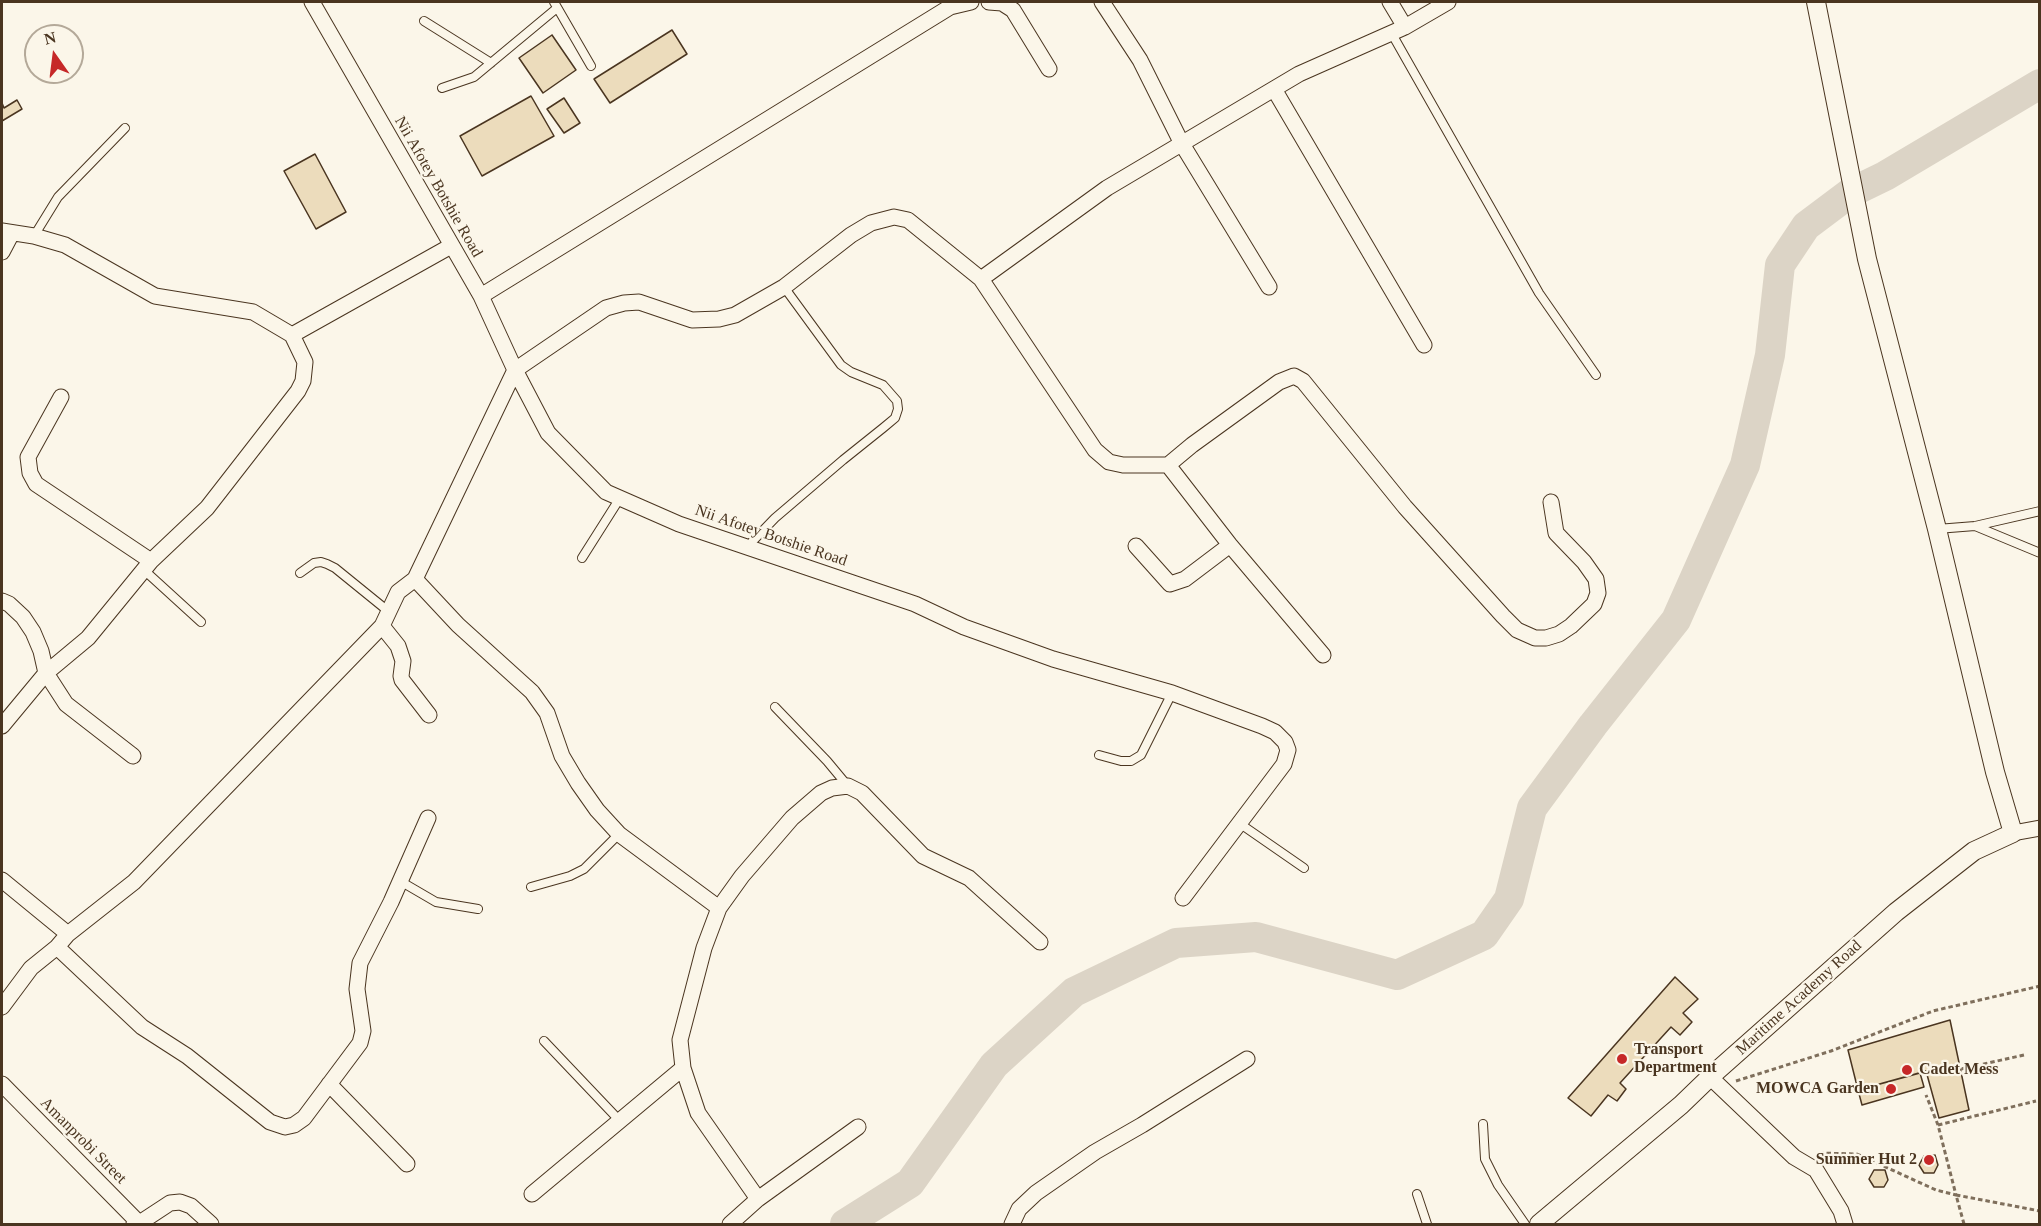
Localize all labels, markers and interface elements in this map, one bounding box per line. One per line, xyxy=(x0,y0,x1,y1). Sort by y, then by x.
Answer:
north arrow xyxy=(24,24,84,84)
text: N xyxy=(42,28,58,48)
street label: Nii Afotey Botshie Road xyxy=(390,113,486,261)
street label: Nii Afotey Botshie Road xyxy=(692,501,850,571)
street label: Maritime Academy Road xyxy=(1732,936,1866,1060)
place label: Transport Department xyxy=(1634,1040,1717,1078)
marker: Transport Department xyxy=(1615,1052,1629,1066)
place label: Cadet Mess xyxy=(1919,1060,1999,1080)
marker: Cadet Mess xyxy=(1900,1063,1914,1077)
place label: MOWCA Garden xyxy=(1756,1079,1879,1099)
marker: MOWCA Garden xyxy=(1884,1082,1898,1096)
street label: Amanprobi Street xyxy=(36,1094,130,1188)
place label: Summer Hut 2 xyxy=(1816,1150,1917,1170)
marker: Summer Hut 2 xyxy=(1922,1153,1936,1167)

